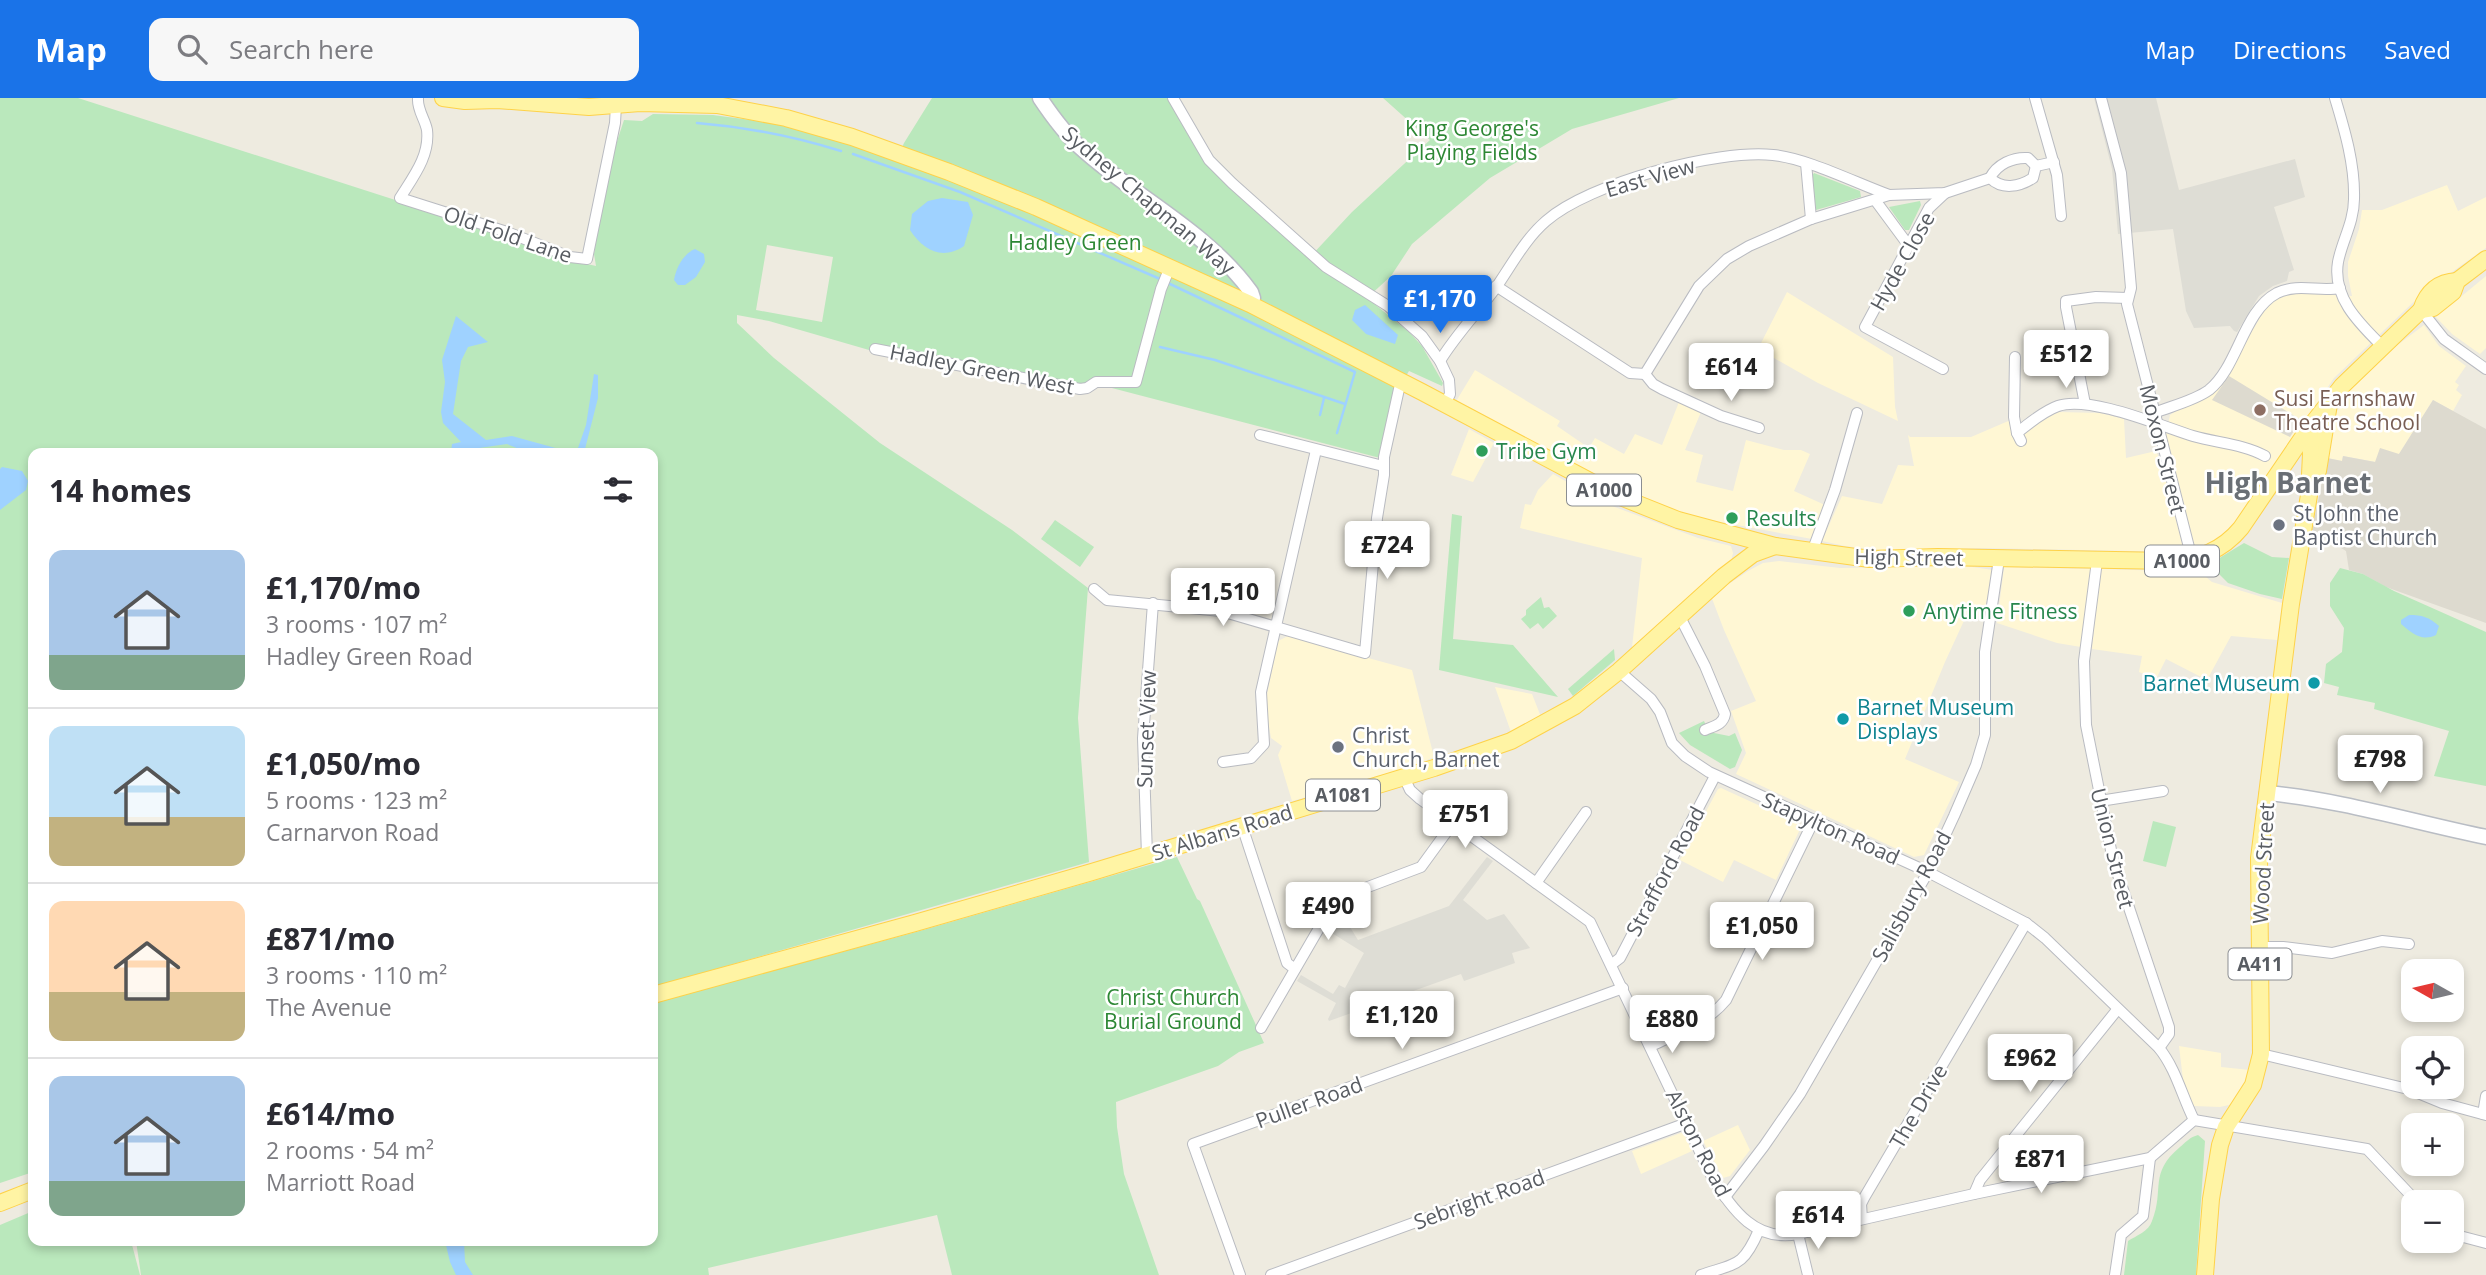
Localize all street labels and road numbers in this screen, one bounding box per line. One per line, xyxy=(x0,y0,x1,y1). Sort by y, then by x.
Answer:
street label: Sydney Chapman Way xyxy=(1057,119,1242,281)
street label: East View xyxy=(1602,151,1699,203)
street label: Old Fold Lane xyxy=(440,199,576,269)
street label: Hyde Close xyxy=(1863,207,1941,315)
street label: Hadley Green West xyxy=(887,337,1077,401)
street label: Moxon Street xyxy=(2133,382,2193,516)
road number: A1000 xyxy=(1567,474,1641,506)
street label: High Street xyxy=(1854,542,1964,572)
road number: A1000 xyxy=(2145,545,2219,576)
street label: Sunset View xyxy=(1130,669,1162,788)
road number: A1081 xyxy=(1306,780,1380,810)
street label: Stapylton Road xyxy=(1758,785,1904,871)
street label: Union Street xyxy=(2085,785,2141,911)
street label: St Albans Road xyxy=(1148,797,1296,867)
street label: Strafford Road xyxy=(1619,801,1711,941)
street label: Wood Street xyxy=(2246,802,2280,924)
street label: Salisbury Road xyxy=(1865,826,1957,966)
road number: A411 xyxy=(2228,948,2292,979)
street label: The Drive xyxy=(1883,1059,1953,1153)
street label: Puller Road xyxy=(1252,1070,1366,1134)
street label: Alston Road xyxy=(1660,1084,1738,1202)
street label: Sebright Road xyxy=(1410,1162,1548,1236)

